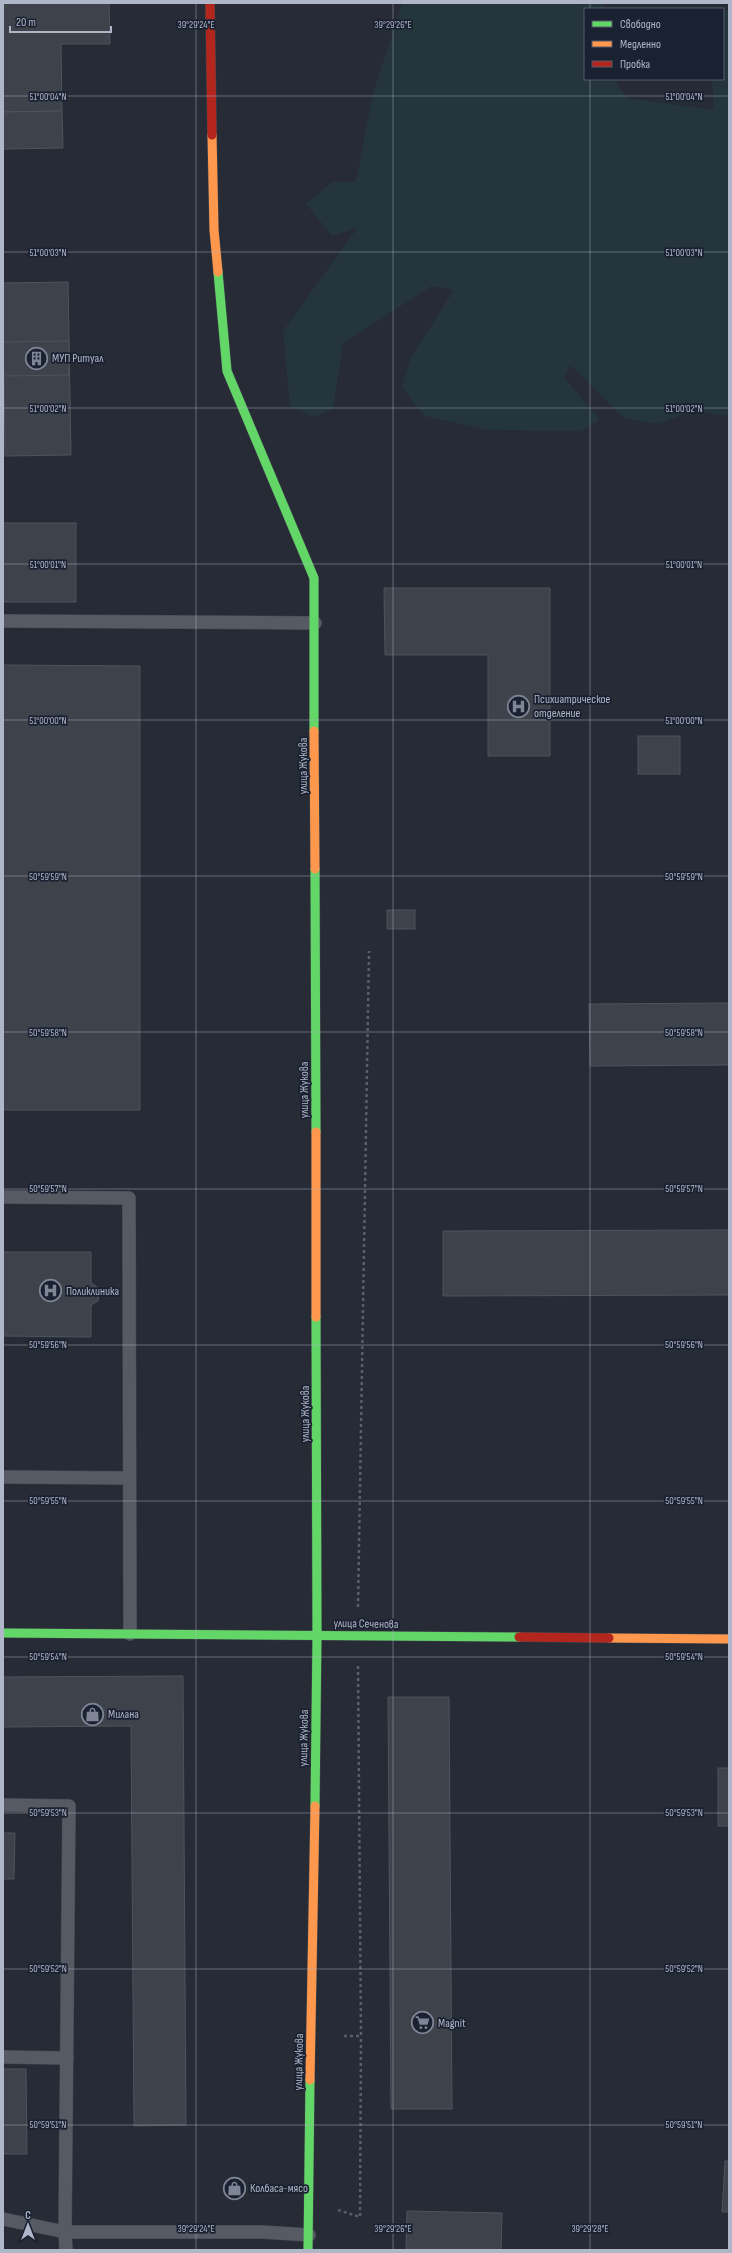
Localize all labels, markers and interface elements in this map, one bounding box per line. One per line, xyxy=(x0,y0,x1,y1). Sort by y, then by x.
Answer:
scale bar xyxy=(10,8,111,34)
legend xyxy=(584,8,724,80)
text: 20 m xyxy=(16,15,36,30)
text: Свободно xyxy=(620,17,661,32)
text: 39°29'24"E xyxy=(178,19,215,31)
text: 39°29'26"E xyxy=(374,19,412,31)
text: Медленно xyxy=(620,37,661,52)
text: Пробка xyxy=(620,57,651,72)
text: 51°00'04"N xyxy=(29,91,67,103)
text: 51°00'04"N xyxy=(665,91,703,103)
text: 51°00'03"N xyxy=(29,247,67,259)
text: 51°00'03"N xyxy=(665,247,703,259)
building icon: МУП Ритуал xyxy=(23,345,49,371)
place label: МУП Ритуал xyxy=(52,351,104,366)
text: 51°00'02"N xyxy=(29,403,67,415)
text: 51°00'02"N xyxy=(665,403,703,415)
text: 51°00'01"N xyxy=(30,559,66,571)
text: 51°00'01"N xyxy=(666,559,702,571)
place label: Психиатрическое отделение xyxy=(534,692,611,721)
hospital icon: Психиатрическое отделение xyxy=(506,693,532,719)
text: 51°00'00"N xyxy=(29,715,67,727)
text: 51°00'00"N xyxy=(665,715,703,727)
street label: улица Жукова xyxy=(296,737,311,794)
text: 50°59'59"N xyxy=(29,871,67,883)
text: 50°59'59"N xyxy=(665,871,703,883)
text: 50°59'58"N xyxy=(29,1027,67,1039)
text: 50°59'58"N xyxy=(665,1027,703,1039)
street label: улица Жукова xyxy=(297,1061,312,1118)
text: 50°59'57"N xyxy=(29,1183,67,1195)
text: 50°59'57"N xyxy=(665,1183,703,1195)
hospital icon: Поликлиника xyxy=(38,1278,64,1304)
place label: Поликлиника xyxy=(66,1284,120,1299)
text: 50°59'56"N xyxy=(29,1339,67,1351)
text: 50°59'56"N xyxy=(665,1339,703,1351)
street label: улица Жукова xyxy=(298,1385,313,1442)
text: 50°59'55"N xyxy=(29,1495,67,1507)
text: 50°59'55"N xyxy=(665,1495,703,1507)
street label: улица Сеченова xyxy=(333,1616,399,1632)
text: 50°59'54"N xyxy=(29,1651,67,1663)
text: 50°59'54"N xyxy=(665,1651,703,1663)
shop icon: Милана xyxy=(79,1701,105,1727)
place label: Милана xyxy=(108,1707,139,1722)
street label: улица Жукова xyxy=(296,1709,312,1766)
text: 50°59'53"N xyxy=(29,1807,67,1819)
text: 50°59'53"N xyxy=(665,1807,703,1819)
text: 50°59'52"N xyxy=(29,1963,67,1975)
text: 50°59'52"N xyxy=(665,1963,703,1975)
supermarket icon: Magnit xyxy=(409,2010,435,2036)
place label: Magnit xyxy=(438,2016,466,2031)
street label: улица Жукова xyxy=(291,2033,307,2090)
text: 50°59'51"N xyxy=(30,2119,66,2131)
text: 50°59'51"N xyxy=(666,2119,702,2131)
shop icon: Колбаса-мясо xyxy=(221,2175,247,2201)
place label: Колбаса-мясо xyxy=(250,2181,308,2196)
north arrow xyxy=(8,2205,48,2245)
text: С xyxy=(25,2209,31,2222)
text: 39°29'24"E xyxy=(178,2223,215,2235)
text: 39°29'26"E xyxy=(374,2223,412,2235)
text: 39°29'28"E xyxy=(571,2223,609,2235)

